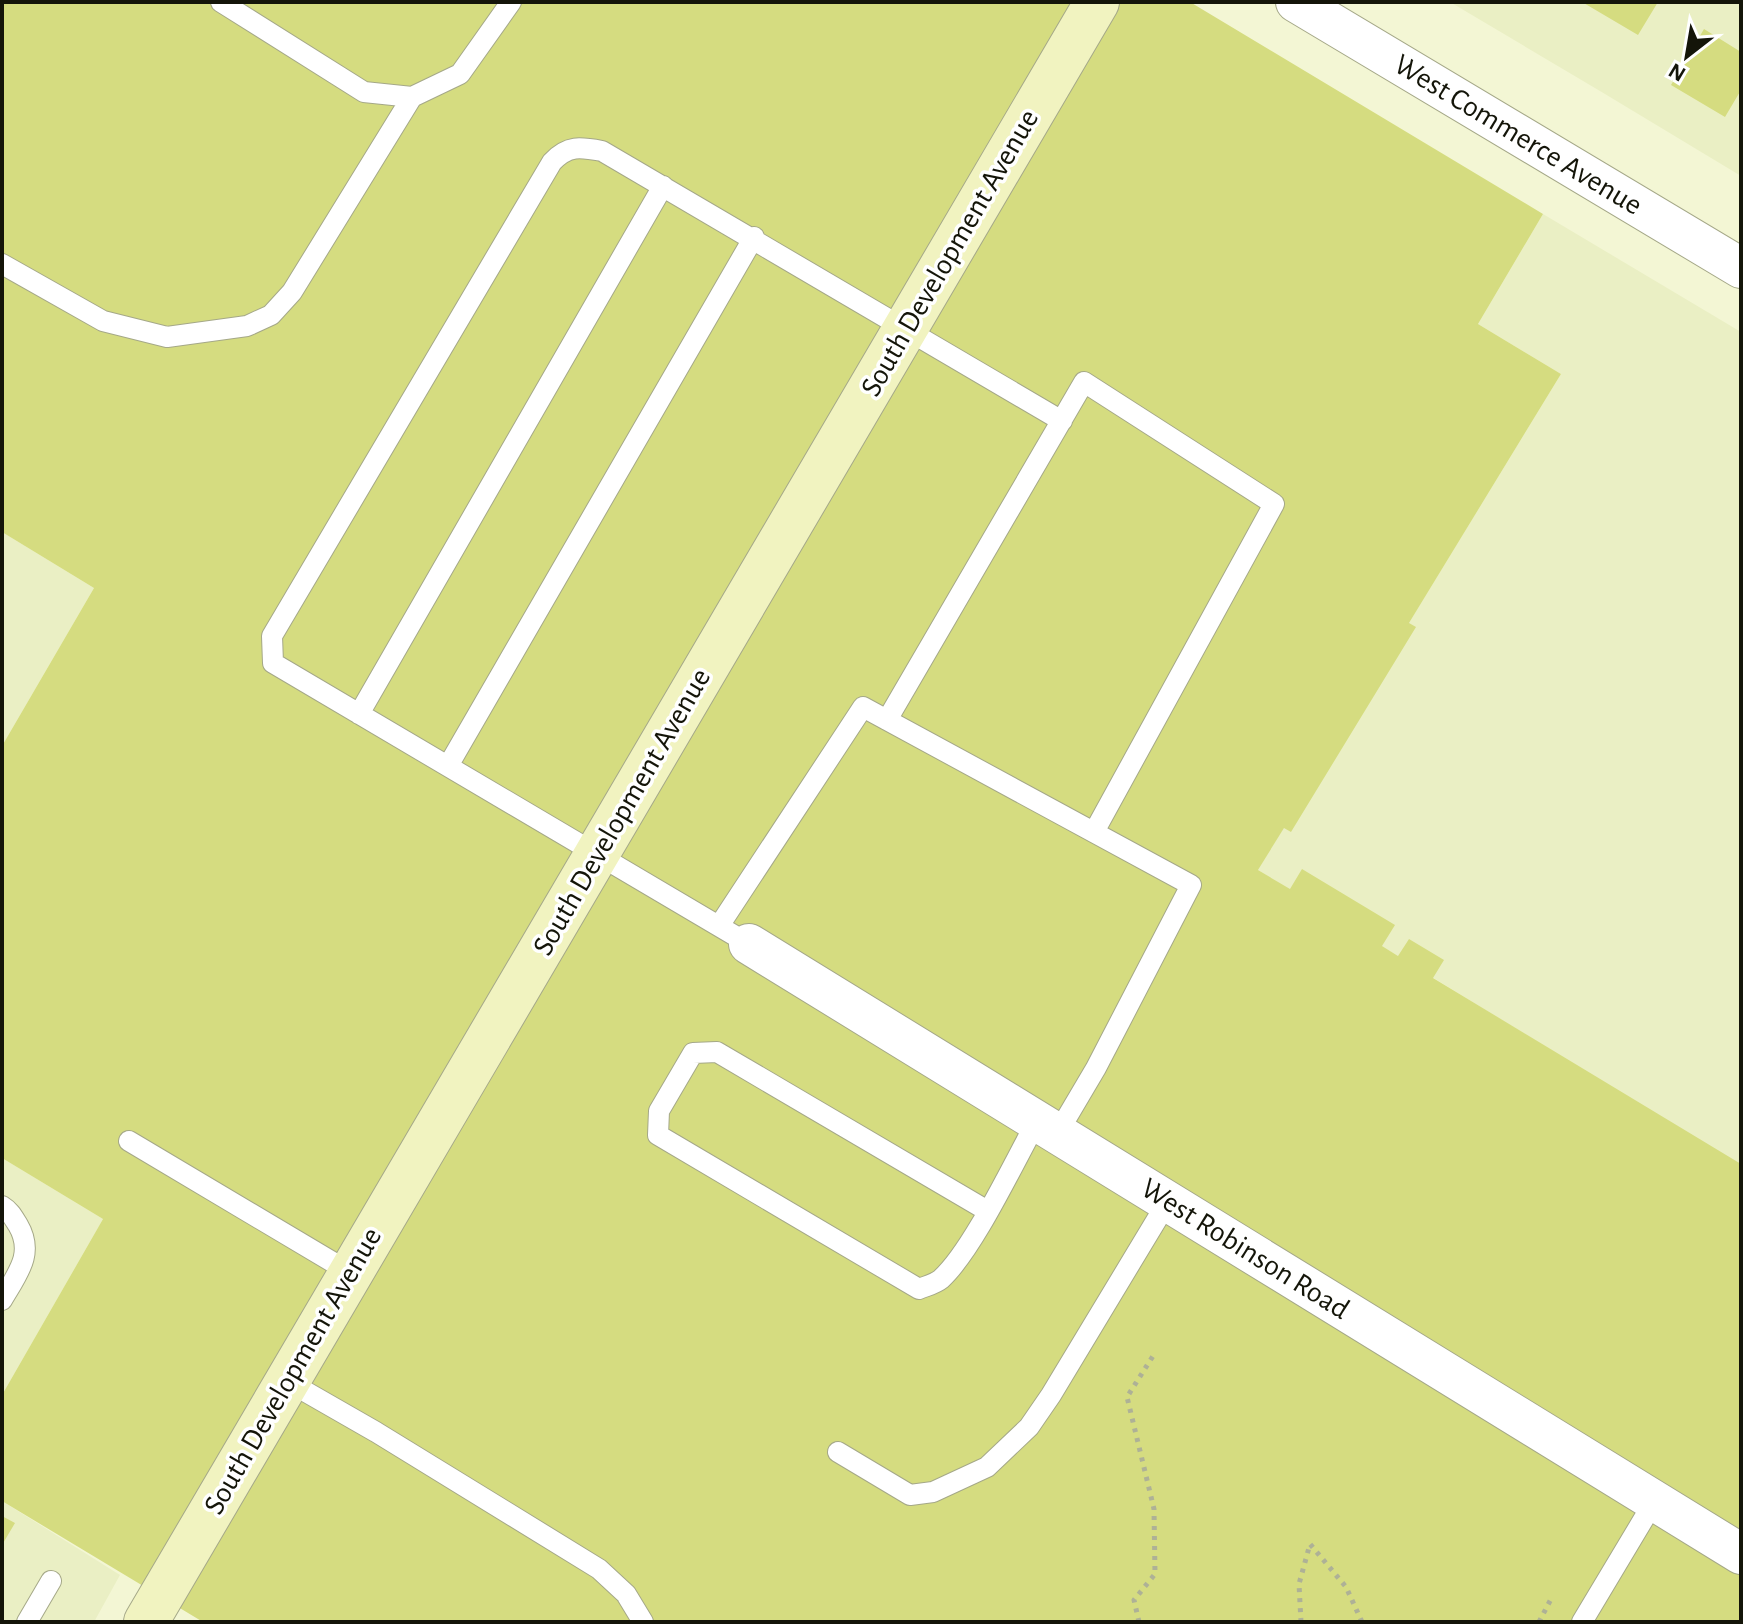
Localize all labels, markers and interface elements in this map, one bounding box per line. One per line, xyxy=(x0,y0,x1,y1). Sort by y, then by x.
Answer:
north arrow xyxy=(1647,16,1727,96)
street label: West Commerce Avenue xyxy=(1389,49,1647,221)
text: N xyxy=(1665,59,1689,86)
street label: South Development Avenue xyxy=(856,105,1044,401)
street label: South Development Avenue xyxy=(528,664,716,960)
street label: West Robinson Road xyxy=(1136,1173,1354,1325)
street label: South Development Avenue xyxy=(199,1223,387,1519)

